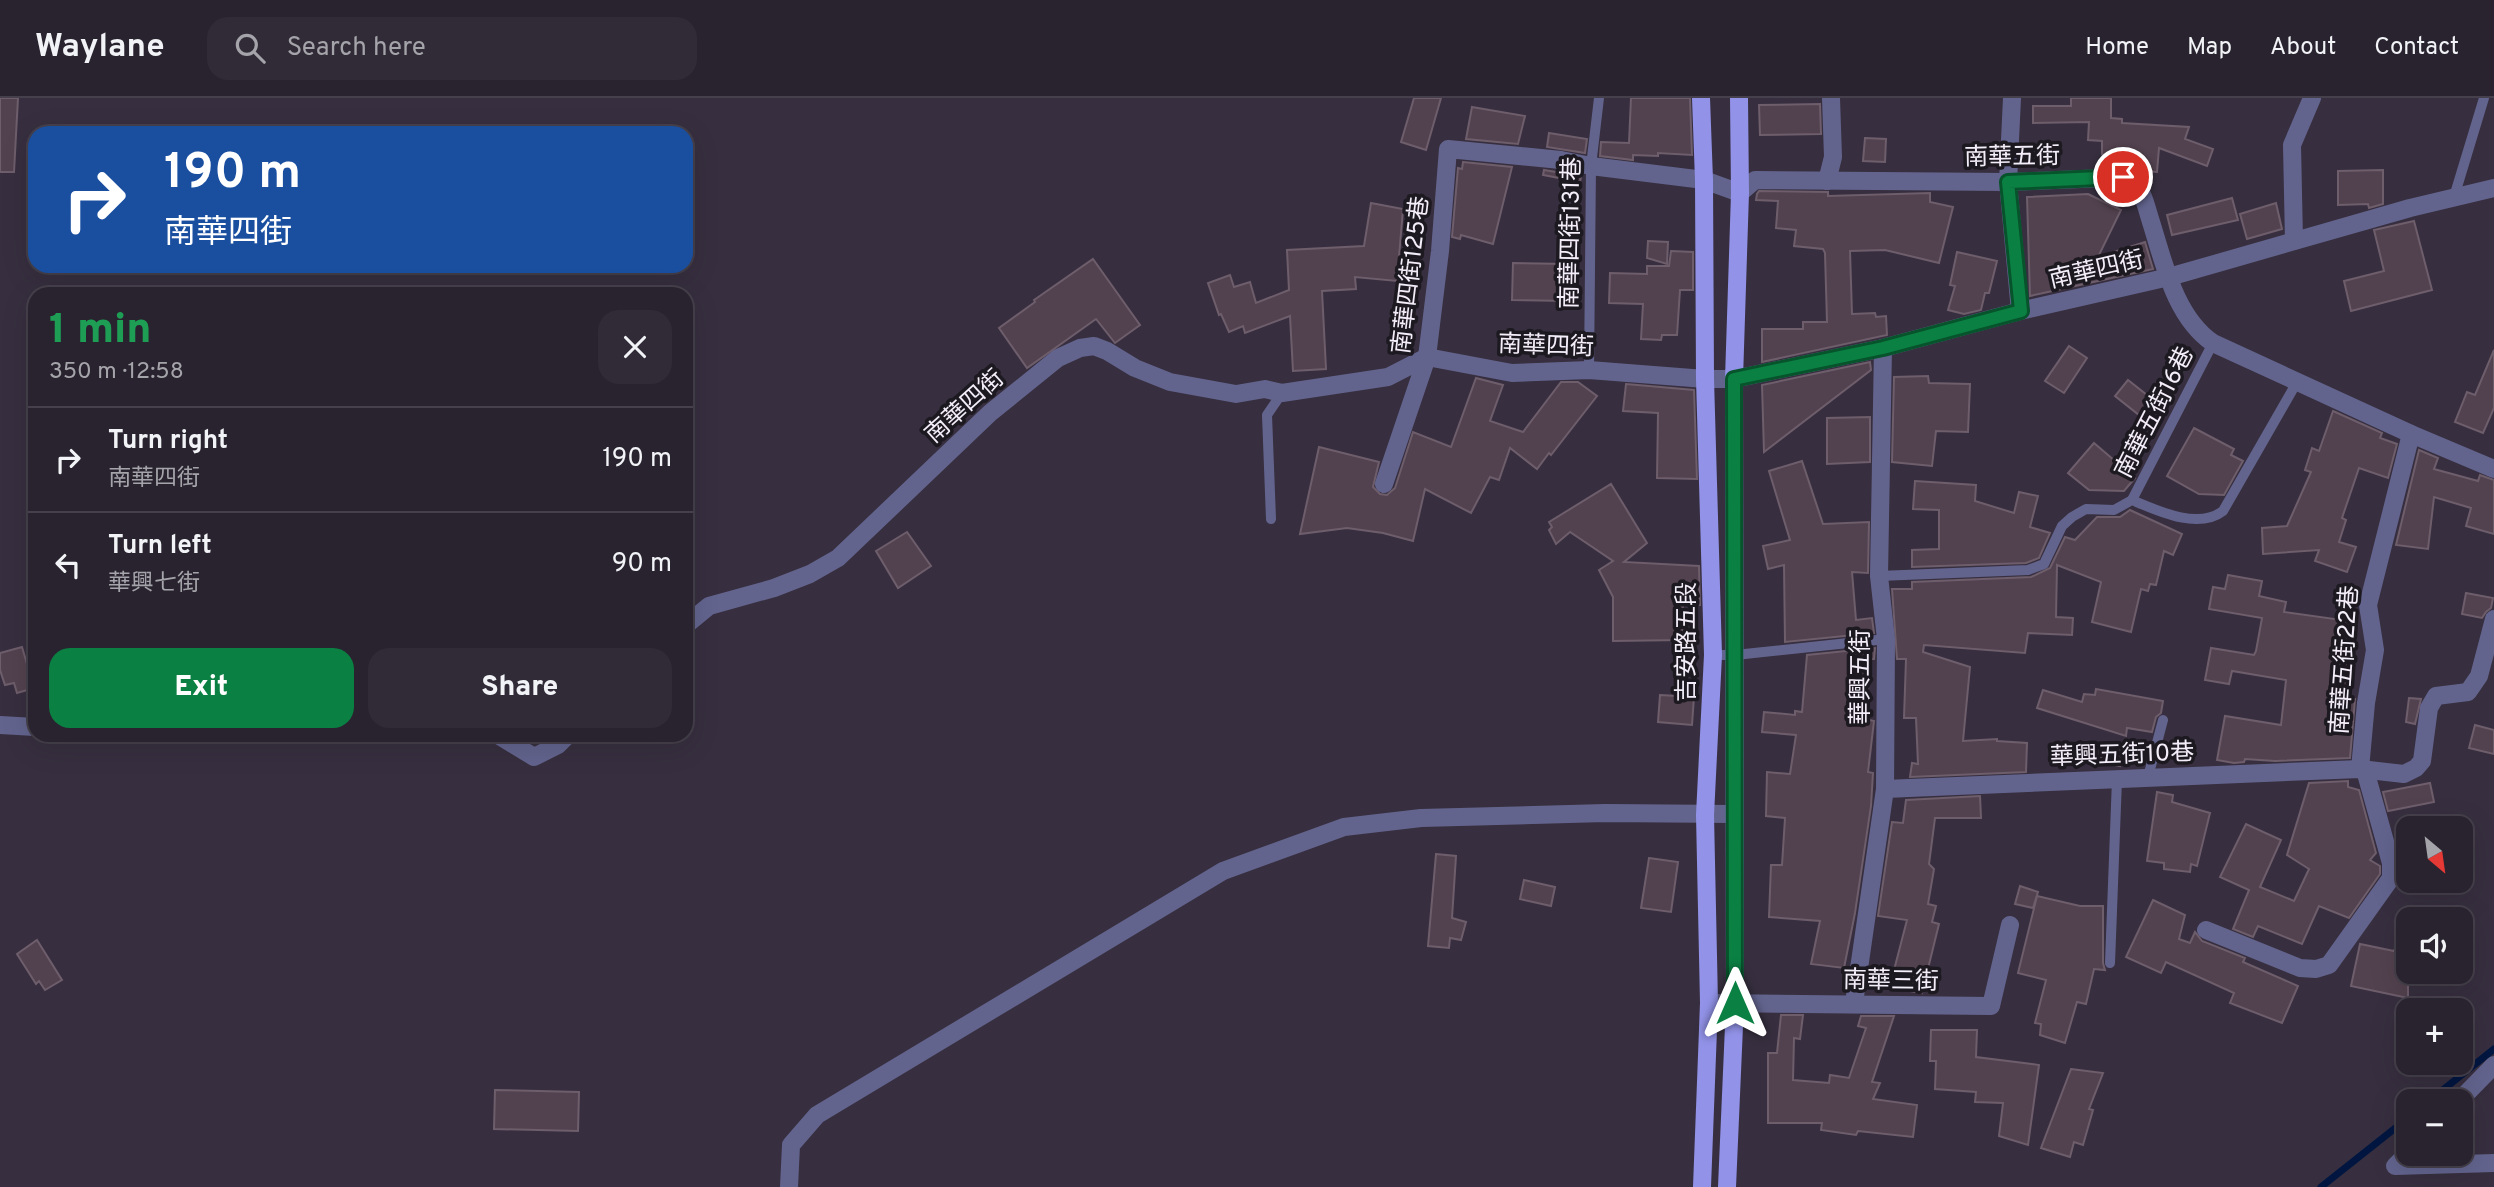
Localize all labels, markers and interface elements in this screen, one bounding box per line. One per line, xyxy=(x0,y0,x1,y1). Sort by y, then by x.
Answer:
search box xyxy=(207,17,697,80)
text: Waylane xyxy=(35,27,165,69)
icon: search xyxy=(231,29,269,67)
text: Search here xyxy=(287,32,426,65)
text: Home xyxy=(2085,33,2149,63)
text: Map xyxy=(2187,33,2232,63)
text: About xyxy=(2270,33,2336,63)
text: Contact xyxy=(2374,33,2459,63)
street label: 南華五街 xyxy=(1964,142,2060,174)
text: 190 m xyxy=(164,144,301,206)
pin xyxy=(2093,147,2153,207)
icon: right xyxy=(49,154,140,245)
street label: 南華四街131巷 xyxy=(1556,157,1588,309)
icon: arrive xyxy=(2104,158,2142,196)
street label: 南華四街125巷 xyxy=(1387,195,1437,356)
text: 南華四街 xyxy=(164,214,292,254)
street label: 南華四街 xyxy=(2046,246,2147,296)
text: 1 min xyxy=(49,305,152,358)
button: close xyxy=(598,310,672,384)
street label: 南華四街 xyxy=(1497,330,1594,364)
street label: 南華五街16巷 xyxy=(2110,342,2202,484)
text: 350 m · 12:58 xyxy=(49,358,184,387)
street label: 南華四街 xyxy=(920,364,1011,451)
text: Turn right xyxy=(108,425,228,458)
icon: right xyxy=(49,441,87,479)
text: 190 m xyxy=(602,443,672,476)
text: 南華四街 xyxy=(108,465,200,494)
text: Turn left xyxy=(108,530,212,563)
icon: left xyxy=(49,546,87,584)
text: 90 m xyxy=(612,548,672,581)
text: 華興七街 xyxy=(108,570,200,599)
street label: 吉安路五段 xyxy=(1673,582,1703,702)
street label: 南華五街22巷 xyxy=(2326,585,2366,736)
street label: 華興五街 xyxy=(1847,629,1877,725)
button: Exit xyxy=(49,648,354,728)
button: Share xyxy=(368,648,672,728)
street label: 華興五街10巷 xyxy=(2049,738,2195,774)
north arrow xyxy=(2396,816,2473,892)
map controls xyxy=(2396,816,2473,1166)
button: sound xyxy=(2396,907,2473,984)
position arrow xyxy=(1698,966,1772,1040)
street label: 南華三街 xyxy=(1843,966,1939,998)
button: + xyxy=(2396,998,2473,1075)
button: − xyxy=(2396,1089,2473,1166)

